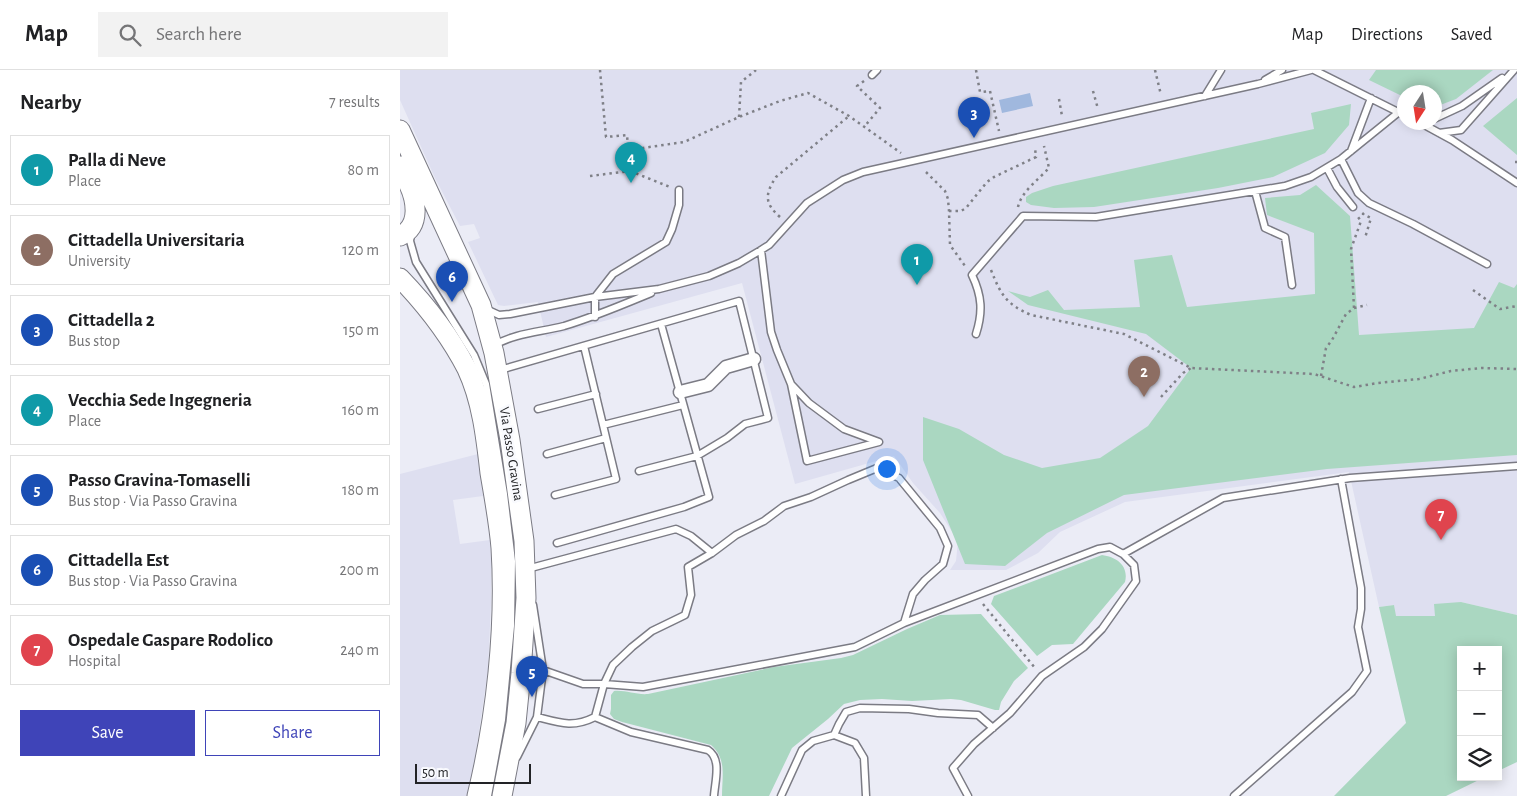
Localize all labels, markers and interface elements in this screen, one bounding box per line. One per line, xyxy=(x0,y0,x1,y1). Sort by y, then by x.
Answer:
search box xyxy=(98,12,448,57)
icon: search xyxy=(116,21,144,49)
text: Map xyxy=(25,22,68,46)
text: Search here xyxy=(156,25,242,44)
text: Map xyxy=(1292,26,1323,44)
text: Directions xyxy=(1351,26,1423,44)
text: Saved xyxy=(1451,26,1492,44)
north arrow xyxy=(1397,85,1442,130)
text: Nearby xyxy=(20,92,81,113)
text: 7 results xyxy=(329,94,380,110)
pin: 3 xyxy=(958,97,990,138)
pin: 4 xyxy=(615,142,647,183)
text: Palla di Neve xyxy=(68,151,166,170)
text: 1 xyxy=(34,162,40,178)
text: 80 m xyxy=(348,162,379,178)
text: Place xyxy=(68,173,101,189)
text: Cittadella Universitaria xyxy=(68,231,245,250)
text: 2 xyxy=(33,242,41,258)
text: 120 m xyxy=(342,242,379,258)
pin: 1 xyxy=(901,244,933,285)
text: University xyxy=(68,253,131,269)
pin: 6 xyxy=(436,261,468,302)
text: Cittadella 2 xyxy=(68,311,155,330)
text: 3 xyxy=(34,322,40,338)
text: 150 m xyxy=(343,322,379,338)
text: Bus stop xyxy=(68,333,120,349)
pin: 2 xyxy=(1128,356,1160,397)
text: Vecchia Sede Ingegneria xyxy=(68,391,252,410)
text: 4 xyxy=(33,402,41,418)
text: 160 m xyxy=(342,402,379,418)
street label: Via Passo Gravina xyxy=(497,406,525,502)
text: Place xyxy=(68,413,101,429)
your location xyxy=(874,456,900,482)
text: Passo Gravina-Tomaselli xyxy=(68,471,251,490)
text: 5 xyxy=(34,482,40,498)
text: 180 m xyxy=(342,482,379,498)
text: Bus stop · Via Passo Gravina xyxy=(68,493,237,509)
pin: 7 xyxy=(1425,499,1457,540)
text: Cittadella Est xyxy=(68,551,169,570)
text: 6 xyxy=(33,562,41,578)
text: 200 m xyxy=(339,562,379,578)
text: Bus stop · Via Passo Gravina xyxy=(68,573,237,589)
text: Ospedale Gaspare Rodolico xyxy=(68,631,273,650)
text: 7 xyxy=(34,642,40,658)
text: 240 m xyxy=(340,642,379,658)
map controls xyxy=(1457,646,1502,781)
button: + xyxy=(1457,646,1502,691)
text: Hospital xyxy=(68,653,121,669)
pin: 5 xyxy=(516,656,548,697)
button: − xyxy=(1457,691,1502,736)
button: Save xyxy=(20,710,195,756)
button: Share xyxy=(205,710,380,756)
button: layers xyxy=(1457,736,1502,781)
scale bar xyxy=(415,761,531,784)
text: 50 m xyxy=(422,766,449,780)

